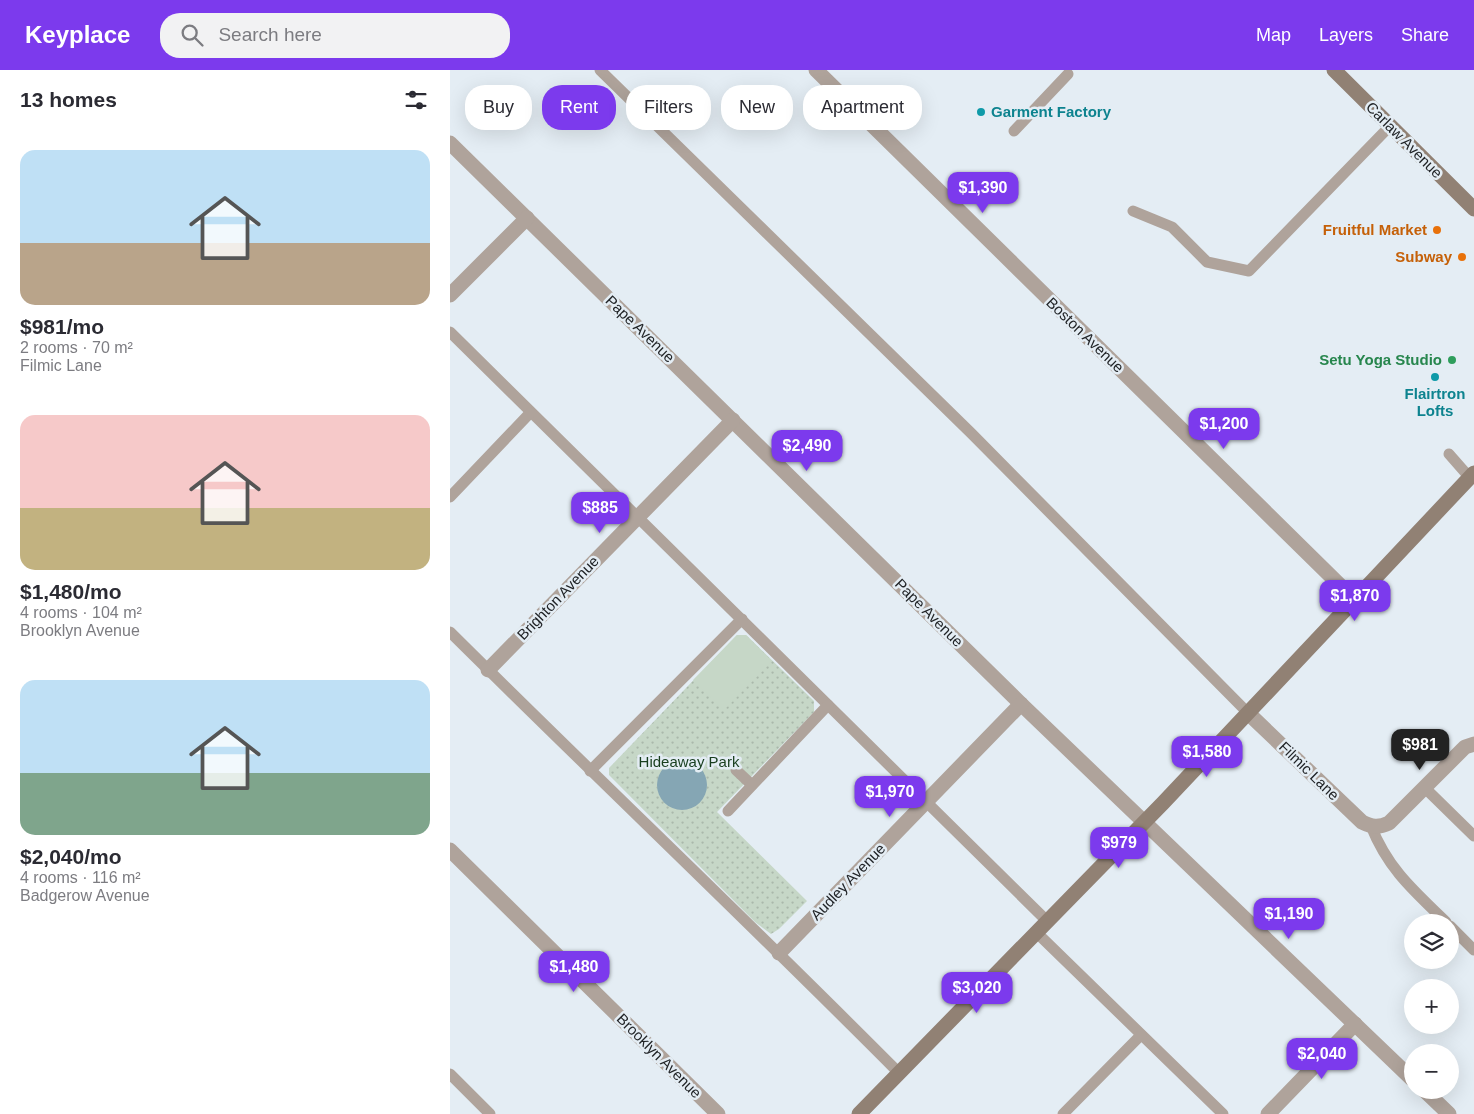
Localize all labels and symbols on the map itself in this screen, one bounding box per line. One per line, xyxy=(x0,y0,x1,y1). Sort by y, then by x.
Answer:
street label: Carlaw Avenue xyxy=(1363,98,1446,181)
place label: Garment Factory xyxy=(991,103,1112,120)
marker: Garment Factory xyxy=(975,106,987,118)
pin: $1,390 xyxy=(942,172,1024,214)
place label: Fruitful Market xyxy=(1323,221,1427,238)
marker: Fruitful Market xyxy=(1431,224,1443,236)
place label: Subway xyxy=(1395,248,1453,265)
marker: Subway xyxy=(1456,251,1468,263)
street label: Pape Avenue xyxy=(602,292,678,366)
street label: Boston Avenue xyxy=(1043,294,1127,376)
place label: Setu Yoga Studio xyxy=(1319,351,1442,368)
marker: Setu Yoga Studio xyxy=(1446,354,1458,366)
marker: Flairtron Lofts xyxy=(1429,371,1441,383)
place label: Flairtron Lofts xyxy=(1405,385,1465,419)
pin: $1,200 xyxy=(1183,408,1265,450)
pin: $2,490 xyxy=(766,430,848,472)
pin: $885 xyxy=(570,492,630,534)
street label: Brighton Avenue xyxy=(513,552,602,643)
street label: Pape Avenue xyxy=(892,575,967,650)
pin: $1,870 xyxy=(1314,580,1396,622)
pin: $981 xyxy=(1390,728,1450,771)
pin: $1,580 xyxy=(1166,736,1248,778)
street label: Filmic Lane xyxy=(1276,738,1343,803)
park label: Hideaway Park xyxy=(639,753,740,770)
pin: $1,970 xyxy=(849,776,931,818)
pin: $979 xyxy=(1089,826,1149,869)
street label: Audley Avenue xyxy=(807,840,888,923)
pin: $1,190 xyxy=(1248,898,1330,940)
pin: $1,480 xyxy=(533,950,615,993)
pin: $3,020 xyxy=(936,972,1018,1014)
street label: Brooklyn Avenue xyxy=(614,1010,705,1101)
pin: $2,040 xyxy=(1281,1038,1363,1080)

